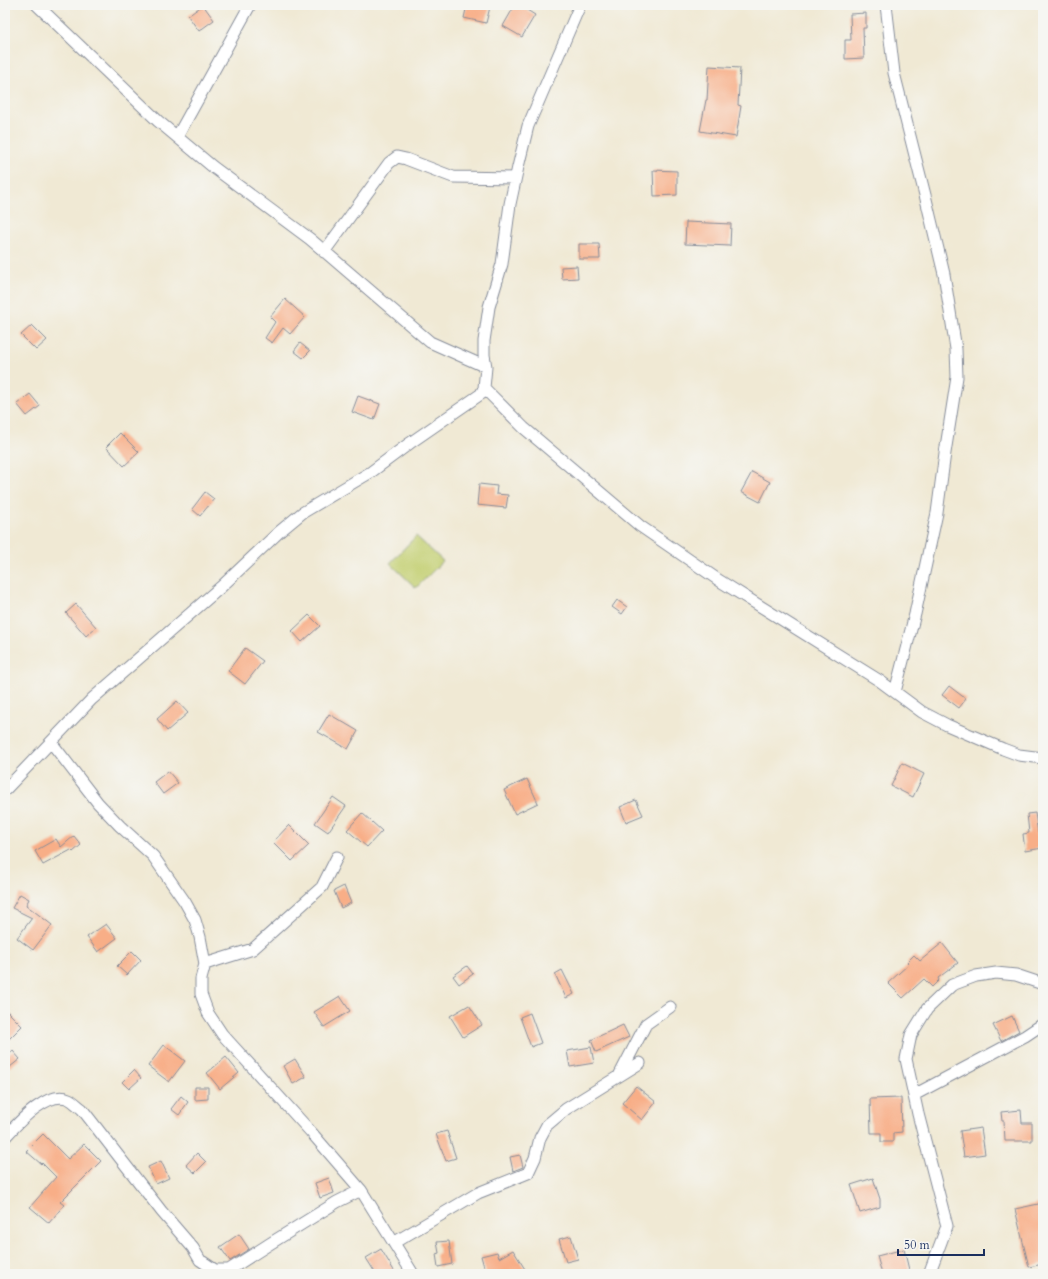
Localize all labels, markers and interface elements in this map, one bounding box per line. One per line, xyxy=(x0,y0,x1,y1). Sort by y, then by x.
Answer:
scale bar xyxy=(898,1231,984,1257)
text: 50 m xyxy=(904,1237,931,1253)

